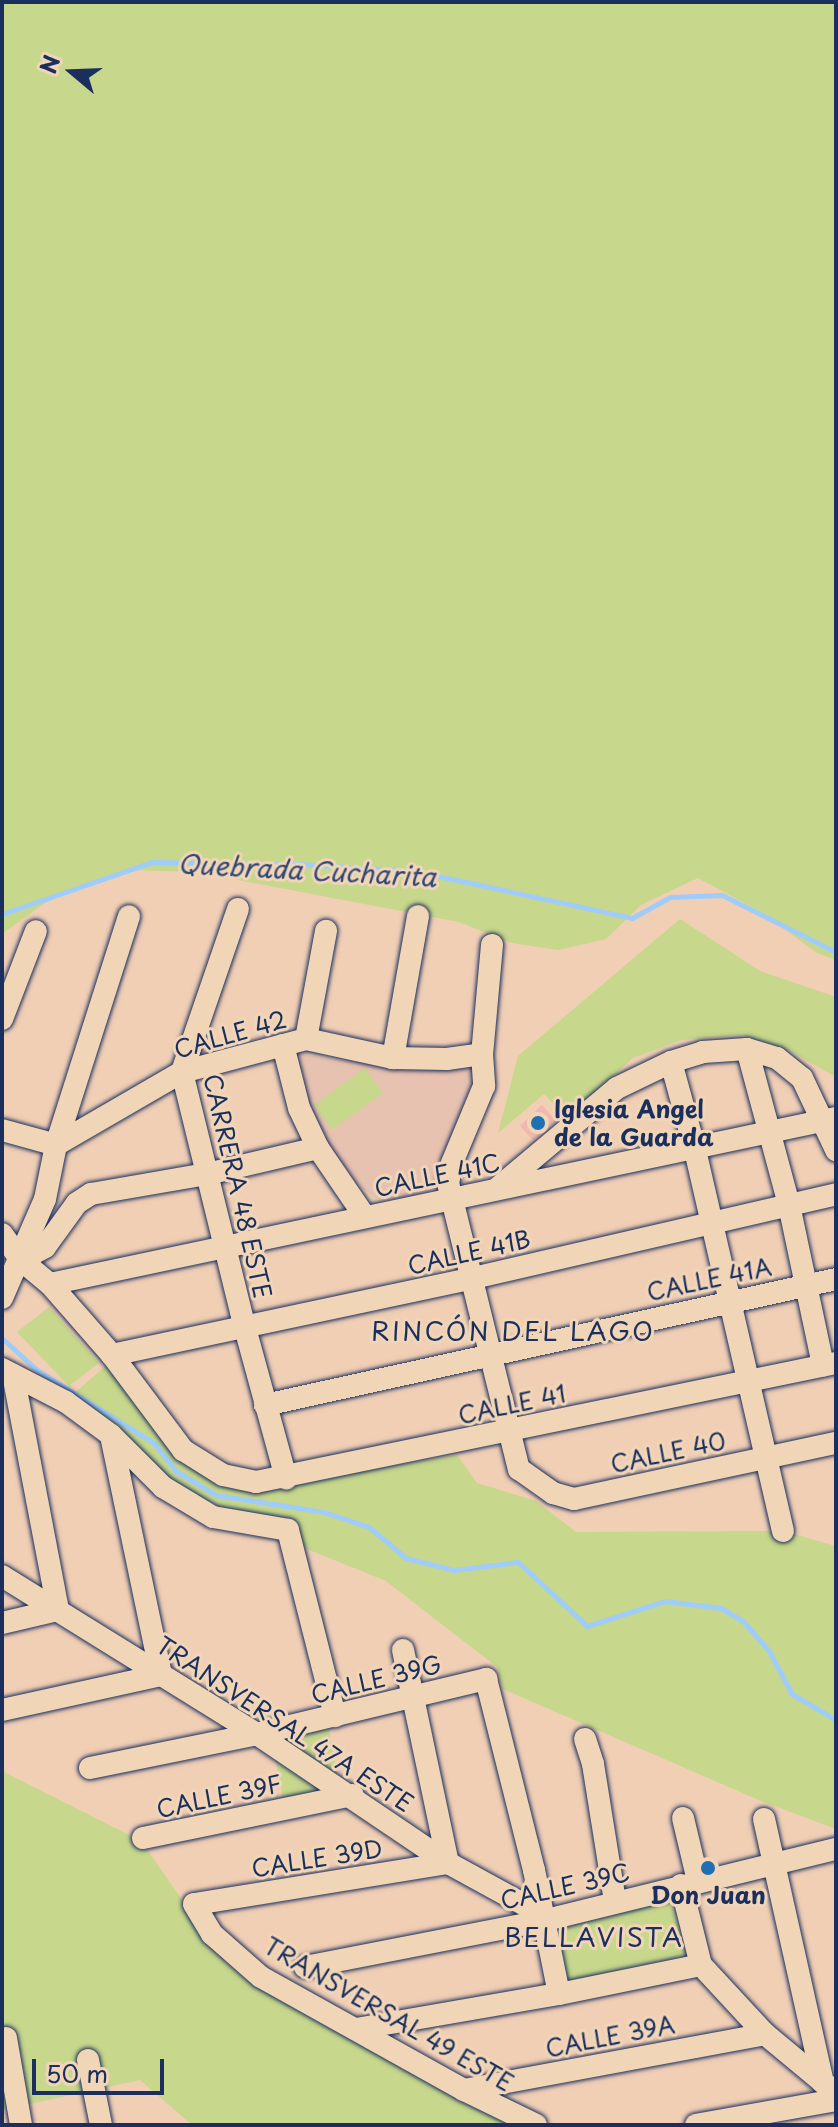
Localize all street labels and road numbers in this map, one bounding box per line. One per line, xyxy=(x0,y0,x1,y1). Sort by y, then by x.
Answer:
street label: CALLE 42 xyxy=(169,1004,291,1064)
street label: CARRERA 48 ESTE xyxy=(198,1072,278,1300)
street label: CALLE 41C xyxy=(370,1147,504,1203)
street label: CALLE 41B xyxy=(404,1224,534,1280)
street label: CALLE 41A xyxy=(642,1251,776,1307)
street label: CALLE 41 xyxy=(454,1378,570,1430)
street label: CALLE 40 xyxy=(606,1425,730,1479)
street label: TRANSVERSAL 47A ESTE xyxy=(151,1630,419,1818)
street label: CALLE 39G xyxy=(307,1649,445,1709)
street label: CALLE 39F xyxy=(152,1768,286,1824)
street label: CALLE 39D xyxy=(248,1833,386,1883)
street label: CALLE 39C xyxy=(496,1857,634,1915)
street label: TRANSVERSAL 49 ESTE xyxy=(259,1930,519,2098)
street label: CALLE 39A xyxy=(542,2009,678,2063)

